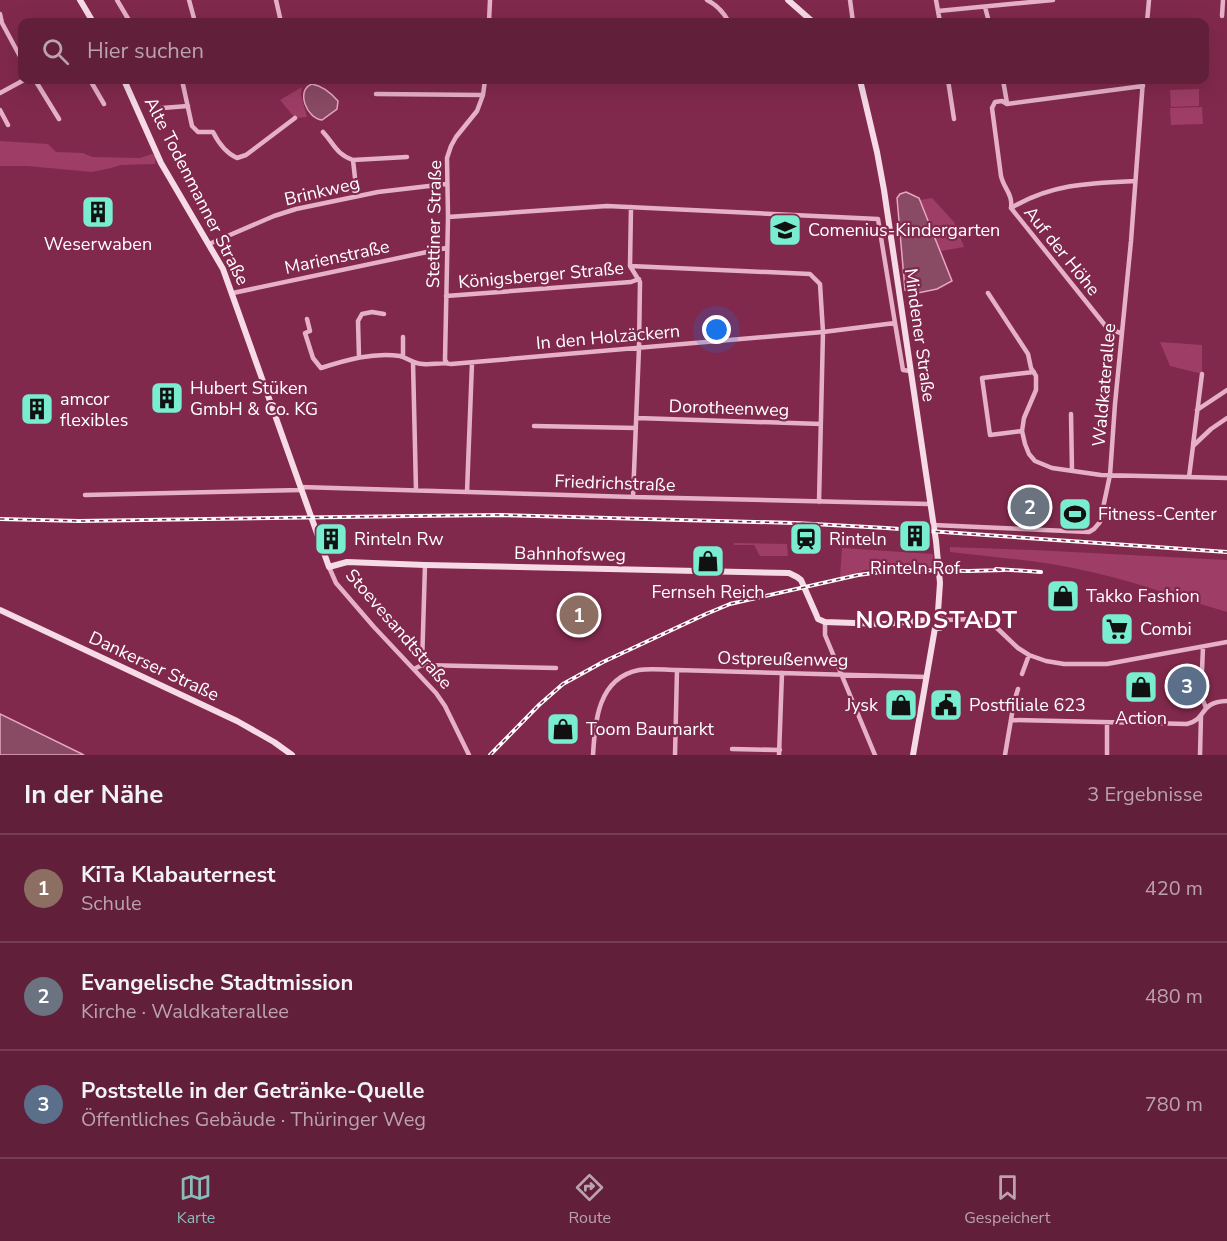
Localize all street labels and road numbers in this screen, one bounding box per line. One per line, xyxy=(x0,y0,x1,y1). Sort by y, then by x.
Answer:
street label: Alte Todenmanner Straße xyxy=(139,93,255,289)
street label: Stettiner Straße xyxy=(421,160,447,288)
street label: Brinkweg xyxy=(282,171,362,211)
street label: Auf der Höhe xyxy=(1019,201,1105,301)
street label: Marienstraße xyxy=(282,234,392,280)
street label: Königsberger Straße xyxy=(457,256,625,294)
street label: Mindener Straße xyxy=(899,267,941,403)
street label: In den Holzäckern xyxy=(535,319,681,355)
street label: Waldkaterallee xyxy=(1087,322,1121,448)
street label: Dorotheenweg xyxy=(668,394,790,422)
street label: Friedrichstraße xyxy=(554,469,676,497)
street label: Bahnhofsweg xyxy=(514,541,626,567)
street label: Stoevesandtstraße xyxy=(340,564,458,694)
street label: Dankerser Straße xyxy=(85,625,223,707)
street label: Ostpreußenweg xyxy=(717,646,849,672)

